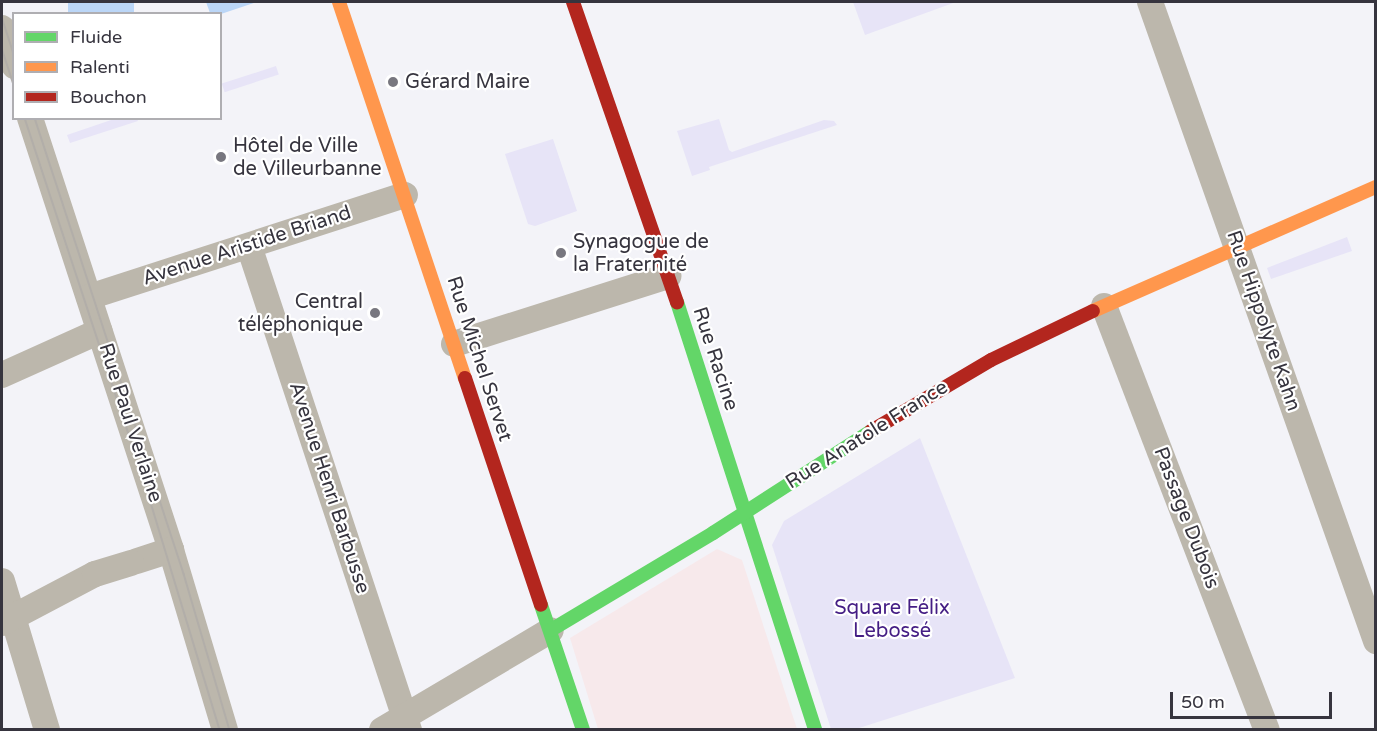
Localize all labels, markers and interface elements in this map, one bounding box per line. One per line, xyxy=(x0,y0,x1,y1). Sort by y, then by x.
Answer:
legend xyxy=(12,12,222,120)
text: Fluide xyxy=(70,26,122,48)
text: Ralenti xyxy=(70,56,130,78)
place label: Gérard Maire xyxy=(405,70,530,94)
marker: Gérard Maire xyxy=(386,75,400,89)
text: Bouchon xyxy=(70,86,147,108)
place label: Hôtel de Ville de Villeurbanne xyxy=(233,134,381,181)
marker: Hôtel de Ville de Villeurbanne xyxy=(214,150,228,164)
street label: Avenue Aristide Briand xyxy=(140,201,354,291)
street label: Rue Hippolyte Kahn xyxy=(1221,228,1305,414)
place label: Synagogue de la Fraternité xyxy=(573,230,709,277)
marker: Synagogue de la Fraternité xyxy=(554,246,568,260)
street label: Rue Michel Servet xyxy=(441,273,517,445)
place label: Central téléphonique xyxy=(238,290,363,337)
street label: Rue Racine xyxy=(687,304,743,414)
marker: Central téléphonique xyxy=(368,306,382,320)
street label: Rue Paul Verlaine xyxy=(93,340,167,506)
street label: Rue Anatole France xyxy=(781,375,953,495)
street label: Avenue Henri Barbusse xyxy=(283,379,375,597)
street label: Passage Dubois xyxy=(1148,444,1224,592)
park label: Square Félix Lebossé xyxy=(834,596,950,643)
scale bar xyxy=(1173,680,1335,718)
text: 50 m xyxy=(1181,691,1225,713)

